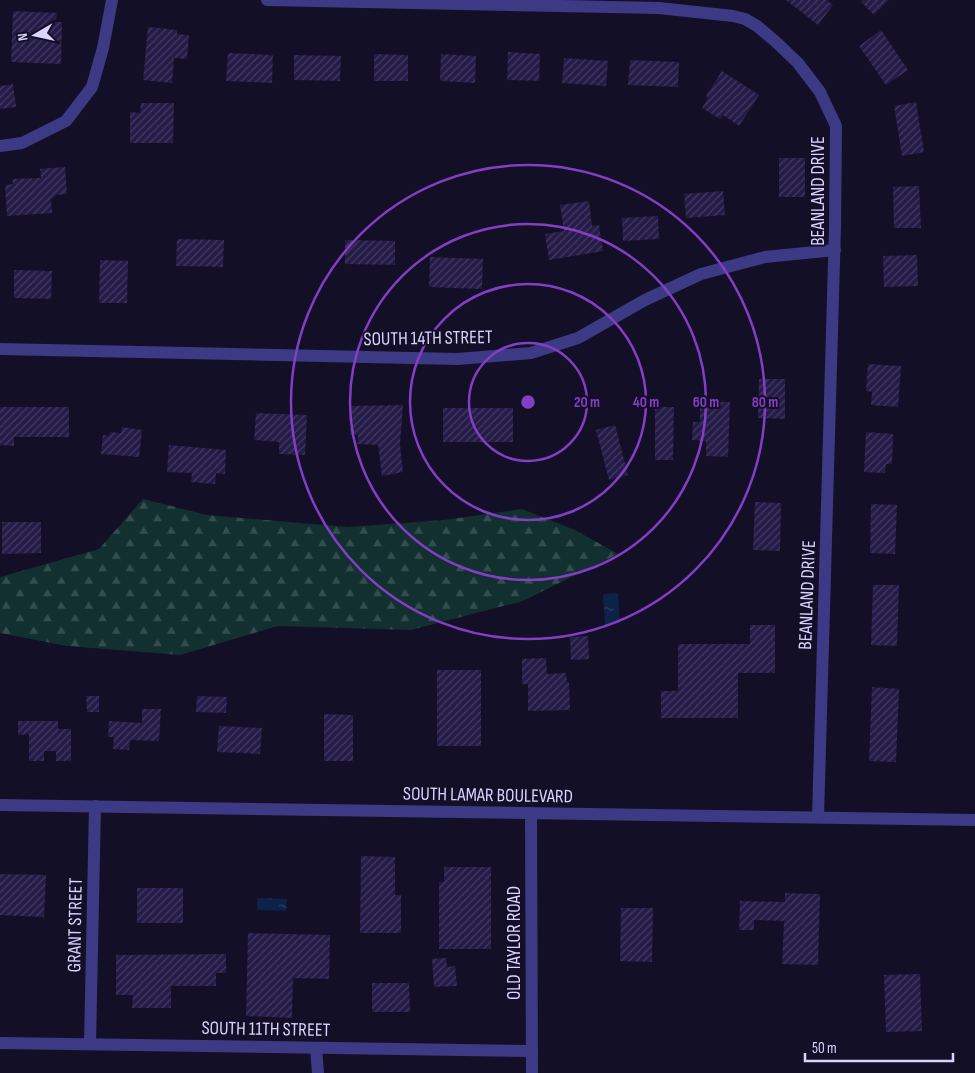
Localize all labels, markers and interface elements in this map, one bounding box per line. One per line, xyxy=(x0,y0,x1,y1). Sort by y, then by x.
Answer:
north arrow xyxy=(10,10,60,60)
text: N xyxy=(14,32,32,42)
street label: BEANLAND DRIVE xyxy=(807,136,830,246)
street label: SOUTH 14TH STREET xyxy=(363,326,493,351)
centre of rings xyxy=(519,393,537,411)
text: 20 m xyxy=(574,393,600,412)
text: 40 m xyxy=(633,393,659,412)
text: 60 m xyxy=(693,393,719,412)
text: 80 m xyxy=(752,393,778,412)
street label: BEANLAND DRIVE xyxy=(794,540,821,650)
street label: SOUTH LAMAR BOULEVARD xyxy=(403,783,573,808)
street label: GRANT STREET xyxy=(63,877,88,973)
street label: OLD TAYLOR ROAD xyxy=(503,886,526,1000)
street label: SOUTH 11TH STREET xyxy=(201,1017,331,1042)
scale bar xyxy=(805,1030,952,1062)
text: 50 m xyxy=(812,1039,837,1058)

